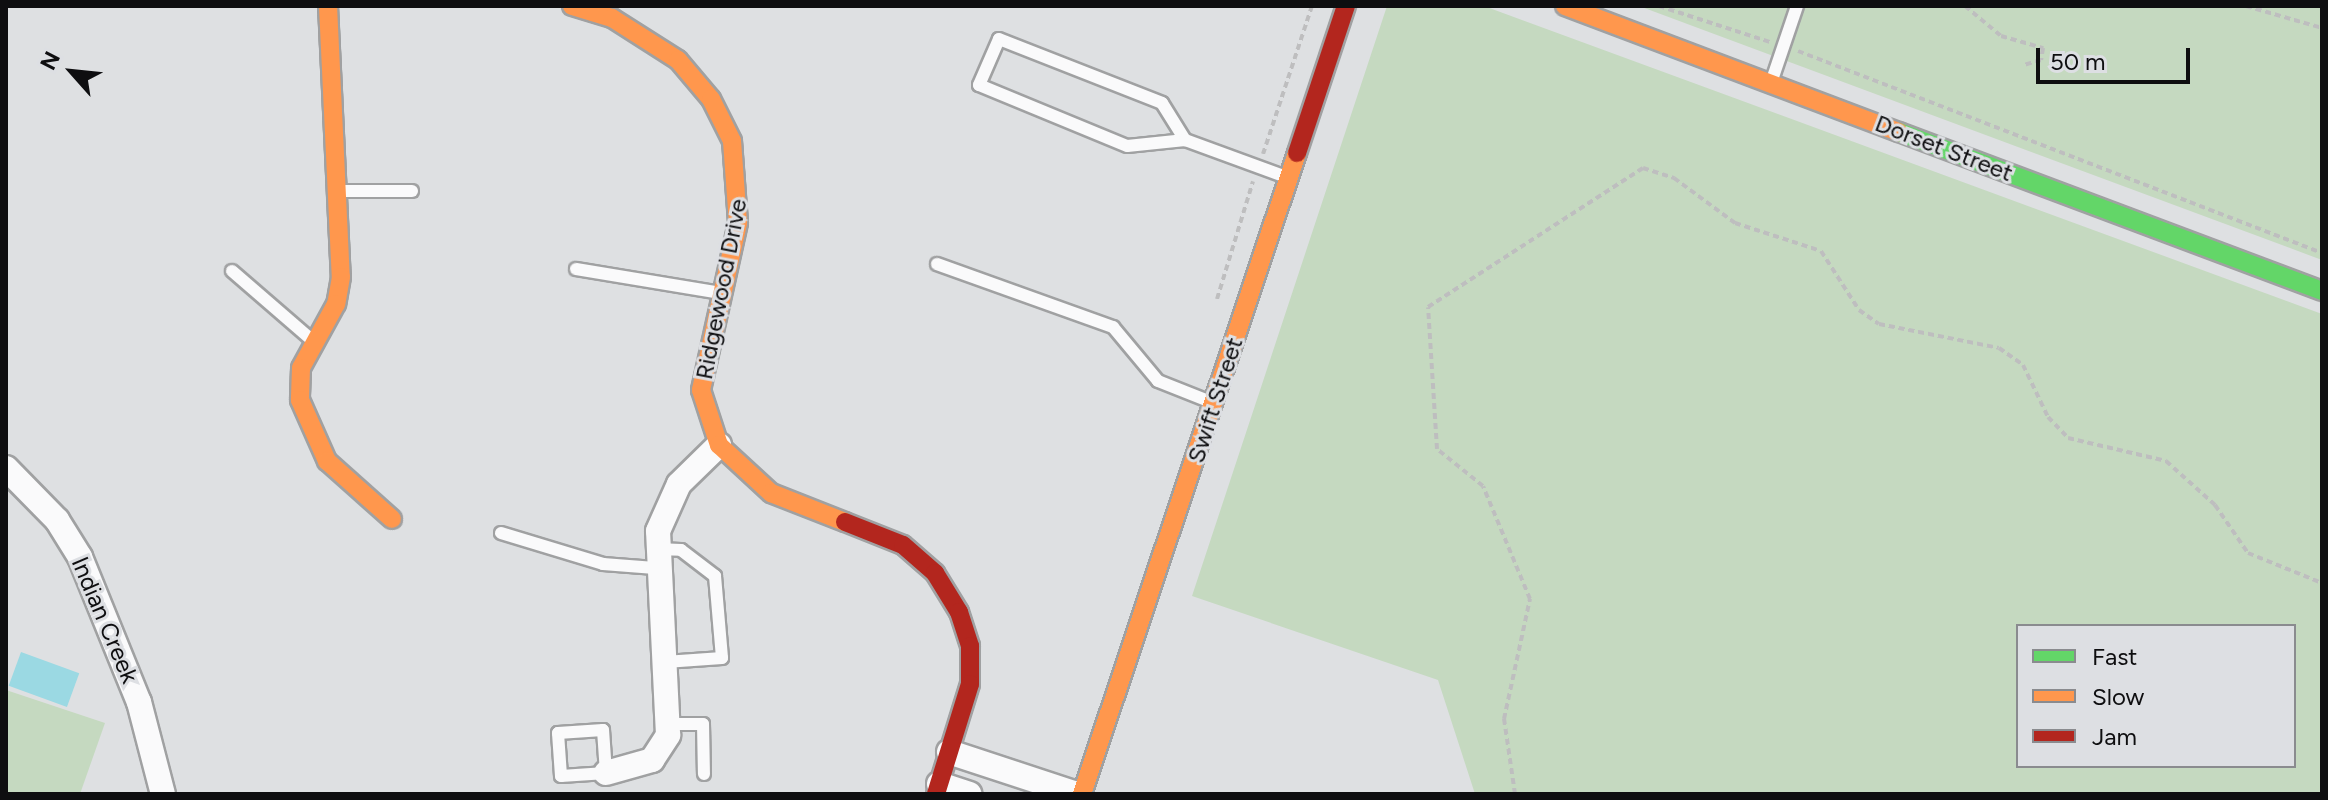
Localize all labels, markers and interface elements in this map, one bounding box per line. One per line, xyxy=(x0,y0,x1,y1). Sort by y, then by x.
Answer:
north arrow xyxy=(32,32,112,112)
scale bar xyxy=(2040,32,2194,82)
text: N xyxy=(34,47,66,75)
text: 50 m xyxy=(2050,47,2106,76)
street label: Dorset Street xyxy=(1871,109,2017,187)
street label: Ridgewood Drive xyxy=(689,196,753,382)
street label: Swift Street xyxy=(1181,334,1249,466)
street label: Indian Creek xyxy=(65,553,145,687)
legend xyxy=(2016,624,2296,768)
text: Fast xyxy=(2092,642,2137,671)
text: Slow xyxy=(2092,682,2144,711)
text: Jam xyxy=(2092,722,2137,751)

